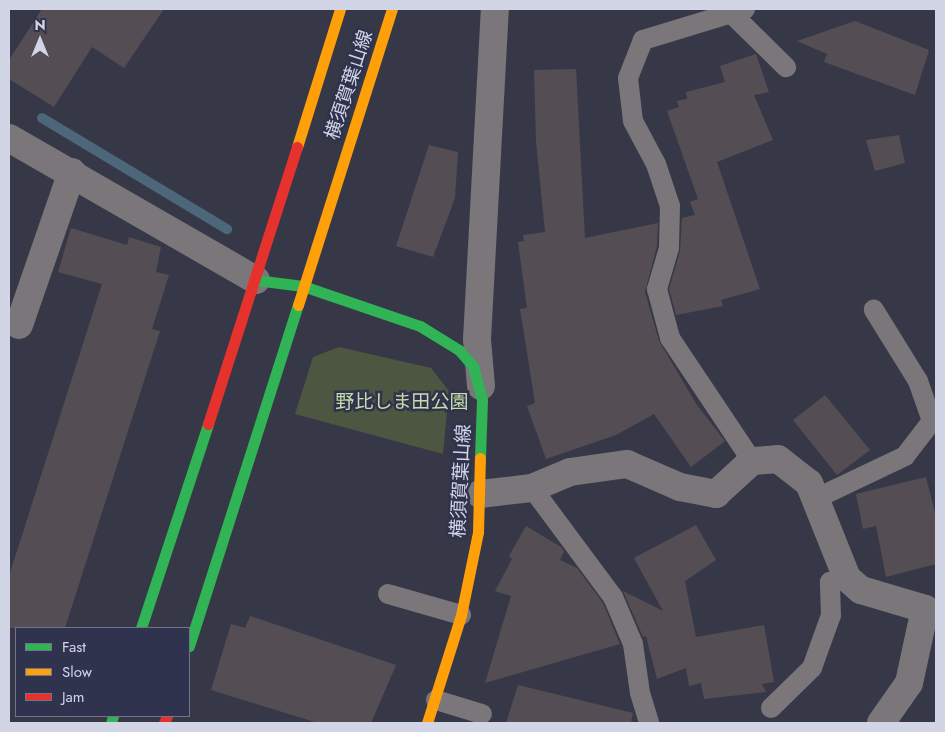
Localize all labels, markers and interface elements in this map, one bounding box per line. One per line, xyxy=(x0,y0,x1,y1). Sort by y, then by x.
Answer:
north arrow xyxy=(15,15,65,65)
text: N xyxy=(34,15,46,35)
street label: 横須賀葉山線 xyxy=(321,27,377,143)
park label: 野比しま田公園 xyxy=(336,391,468,413)
street label: 横須賀葉山線 xyxy=(447,423,475,539)
legend xyxy=(15,627,190,717)
text: Fast xyxy=(62,636,86,658)
text: Slow xyxy=(62,661,92,683)
text: Jam xyxy=(62,686,85,708)

